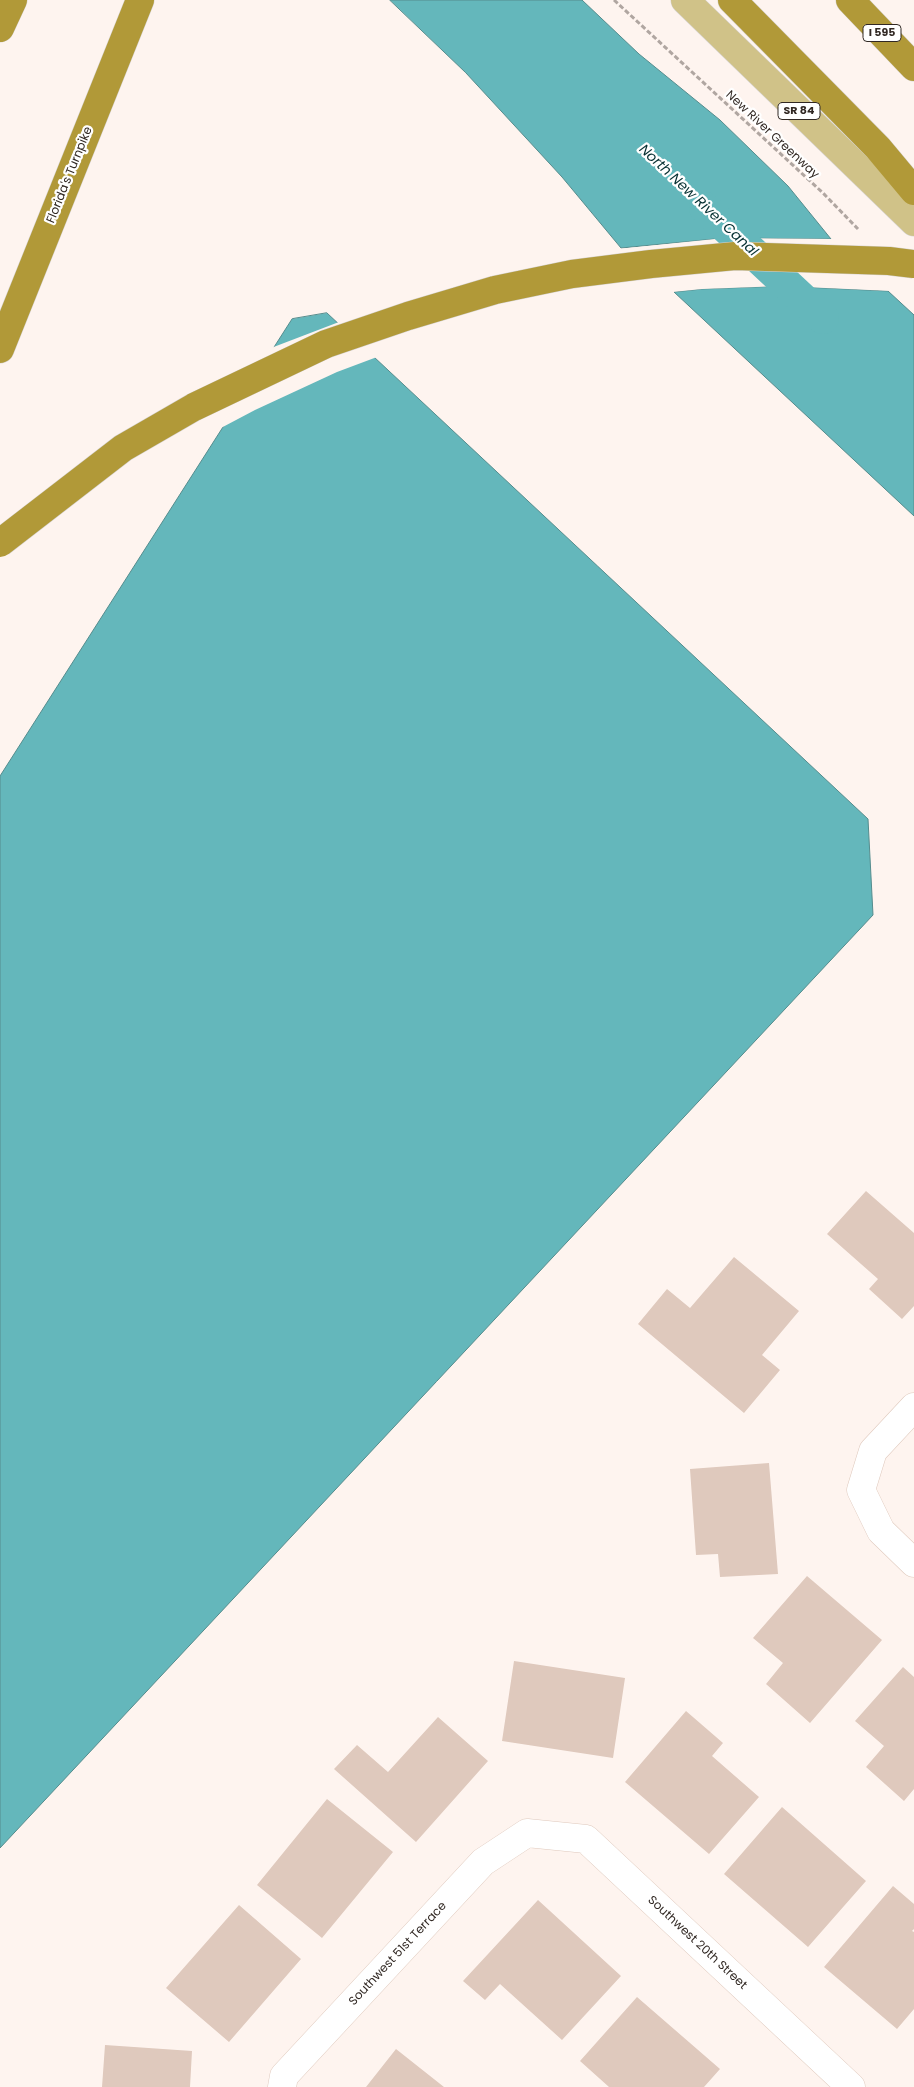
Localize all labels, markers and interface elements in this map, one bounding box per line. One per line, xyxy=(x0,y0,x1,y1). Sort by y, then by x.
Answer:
road number: I 595 xyxy=(863,24,901,42)
street label: New River Greenway xyxy=(722,88,822,182)
road number: SR 84 xyxy=(778,102,820,120)
street label: Florida's Turnpike xyxy=(44,125,96,225)
water label: North New River Canal xyxy=(635,142,761,260)
street label: Southwest 20th Street xyxy=(644,1893,750,1993)
street label: Southwest 51st Terrace xyxy=(346,1899,450,2009)

